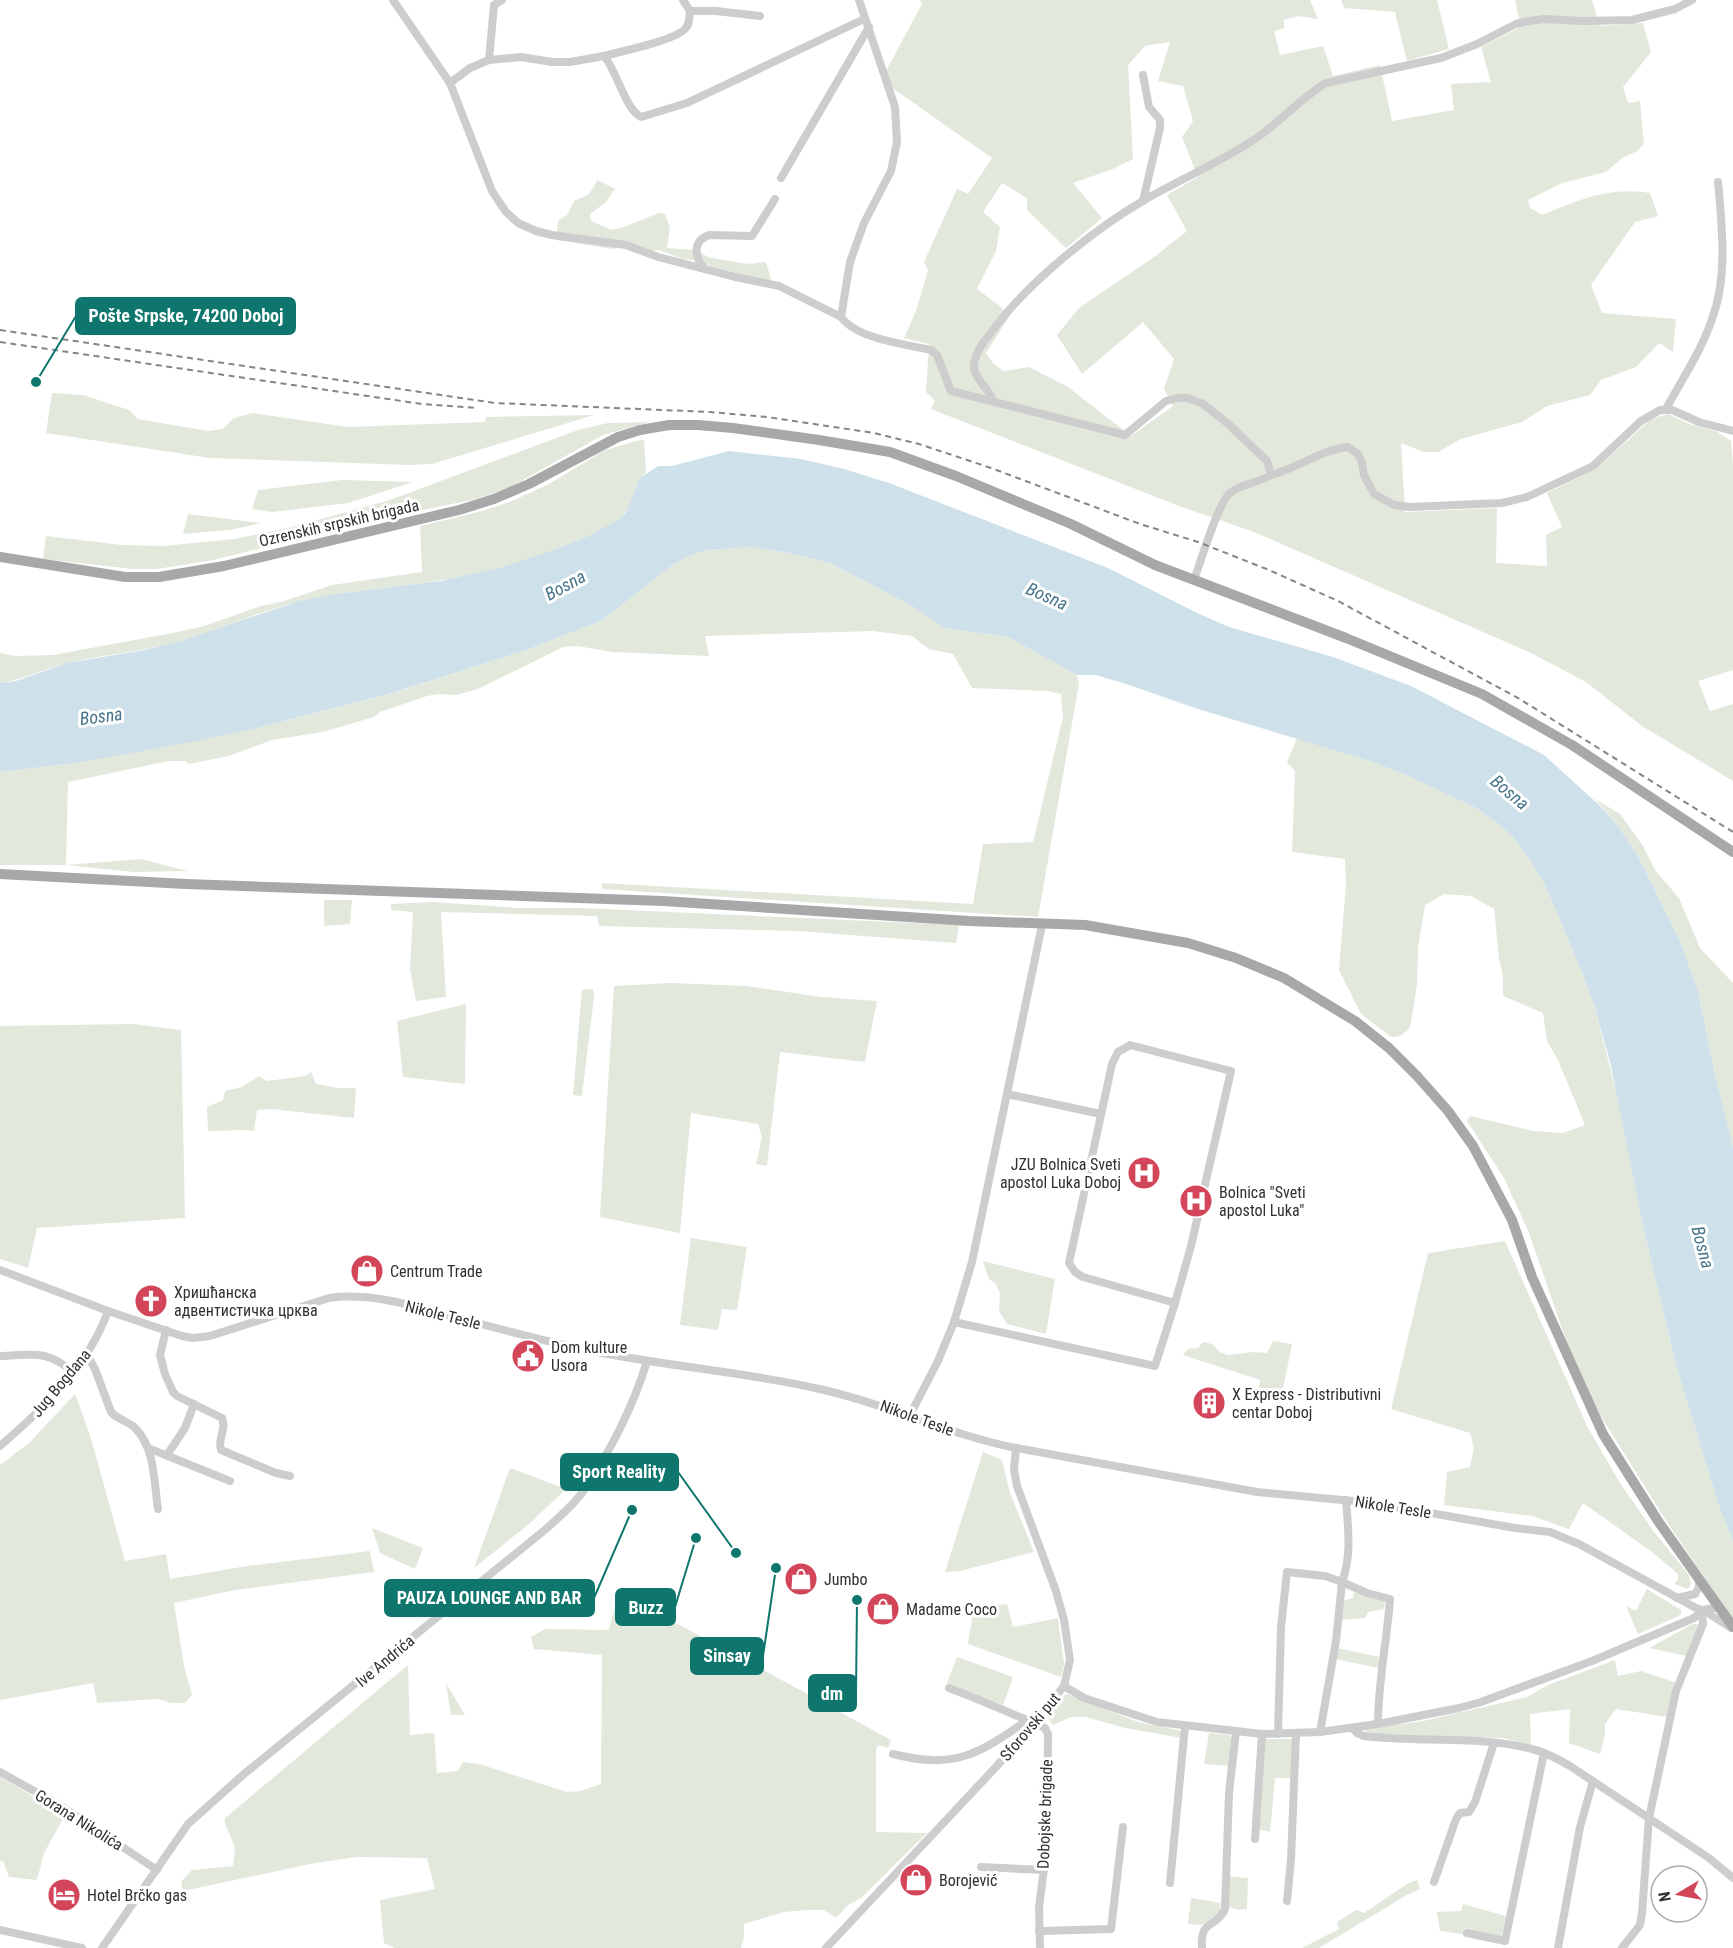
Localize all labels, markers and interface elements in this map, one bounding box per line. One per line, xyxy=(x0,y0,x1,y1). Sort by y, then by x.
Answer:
callout: Pošte Srpske, 74200 Doboj xyxy=(76,298,295,334)
text: Pošte Srpske, 74200 Doboj xyxy=(89,305,283,326)
street label: Ozrenskih srpskih brigada xyxy=(257,495,421,551)
water label: Bosna xyxy=(541,565,589,605)
water label: Bosna xyxy=(1023,578,1071,614)
water label: Bosna xyxy=(78,703,124,729)
water label: Bosna xyxy=(1487,770,1533,814)
place label: JZU Bolnica Sveti apostol Luka Doboj xyxy=(1000,1155,1121,1192)
hospital icon: JZU Bolnica Sveti apostol Luka Doboj xyxy=(1126,1155,1162,1191)
hospital icon: Bolnica "Sveti apostol Luka" xyxy=(1178,1183,1214,1219)
place label: Bolnica "Sveti apostol Luka" xyxy=(1219,1183,1306,1220)
water label: Bosna xyxy=(1687,1223,1719,1271)
shop icon: Centrum Trade xyxy=(349,1253,385,1289)
place label: Centrum Trade xyxy=(390,1262,482,1281)
church icon: Хришћанска адвентистичка црква xyxy=(133,1283,169,1319)
place label: Хришћанска адвентистичка црква xyxy=(174,1283,318,1320)
street label: Nikole Tesle xyxy=(403,1296,483,1334)
public building icon: Dom kulture Usora xyxy=(510,1338,546,1374)
place label: Dom kulture Usora xyxy=(551,1338,627,1375)
street label: Jug Bogdana xyxy=(27,1345,95,1421)
building icon: X Express - Distributivni centar Doboj xyxy=(1191,1385,1227,1421)
place label: X Express - Distributivni centar Doboj xyxy=(1232,1385,1381,1422)
street label: Nikole Tesle xyxy=(878,1396,956,1440)
callout: Sport Reality xyxy=(561,1454,678,1490)
text: Sport Reality xyxy=(572,1461,666,1482)
street label: Nikole Tesle xyxy=(1354,1492,1432,1522)
shop icon: Jumbo xyxy=(783,1561,819,1597)
place label: Jumbo xyxy=(824,1570,867,1589)
callout: PAUZA LOUNGE AND BAR xyxy=(385,1580,594,1616)
text: PAUZA LOUNGE AND BAR xyxy=(397,1587,581,1608)
callout: Buzz xyxy=(616,1589,675,1625)
shop icon: Madame Coco xyxy=(865,1591,901,1627)
text: Buzz xyxy=(628,1597,664,1618)
place label: Madame Coco xyxy=(906,1600,997,1619)
street label: Ive Andrića xyxy=(352,1631,418,1691)
callout: Sinsay xyxy=(691,1638,763,1674)
text: Sinsay xyxy=(703,1645,751,1666)
callout: dm xyxy=(809,1675,856,1711)
text: dm xyxy=(821,1683,843,1704)
street label: Sforovski put xyxy=(996,1689,1064,1765)
street label: Dobojske brigade xyxy=(1034,1759,1056,1869)
street label: Gorana Nikolića xyxy=(32,1785,126,1855)
shop icon: Borojević xyxy=(898,1862,934,1898)
north arrow xyxy=(1649,1864,1709,1924)
place label: Borojević xyxy=(939,1871,997,1890)
hotel icon: Hotel Brčko gas xyxy=(46,1877,82,1913)
place label: Hotel Brčko gas xyxy=(87,1886,187,1905)
text: N xyxy=(1655,1890,1675,1903)

